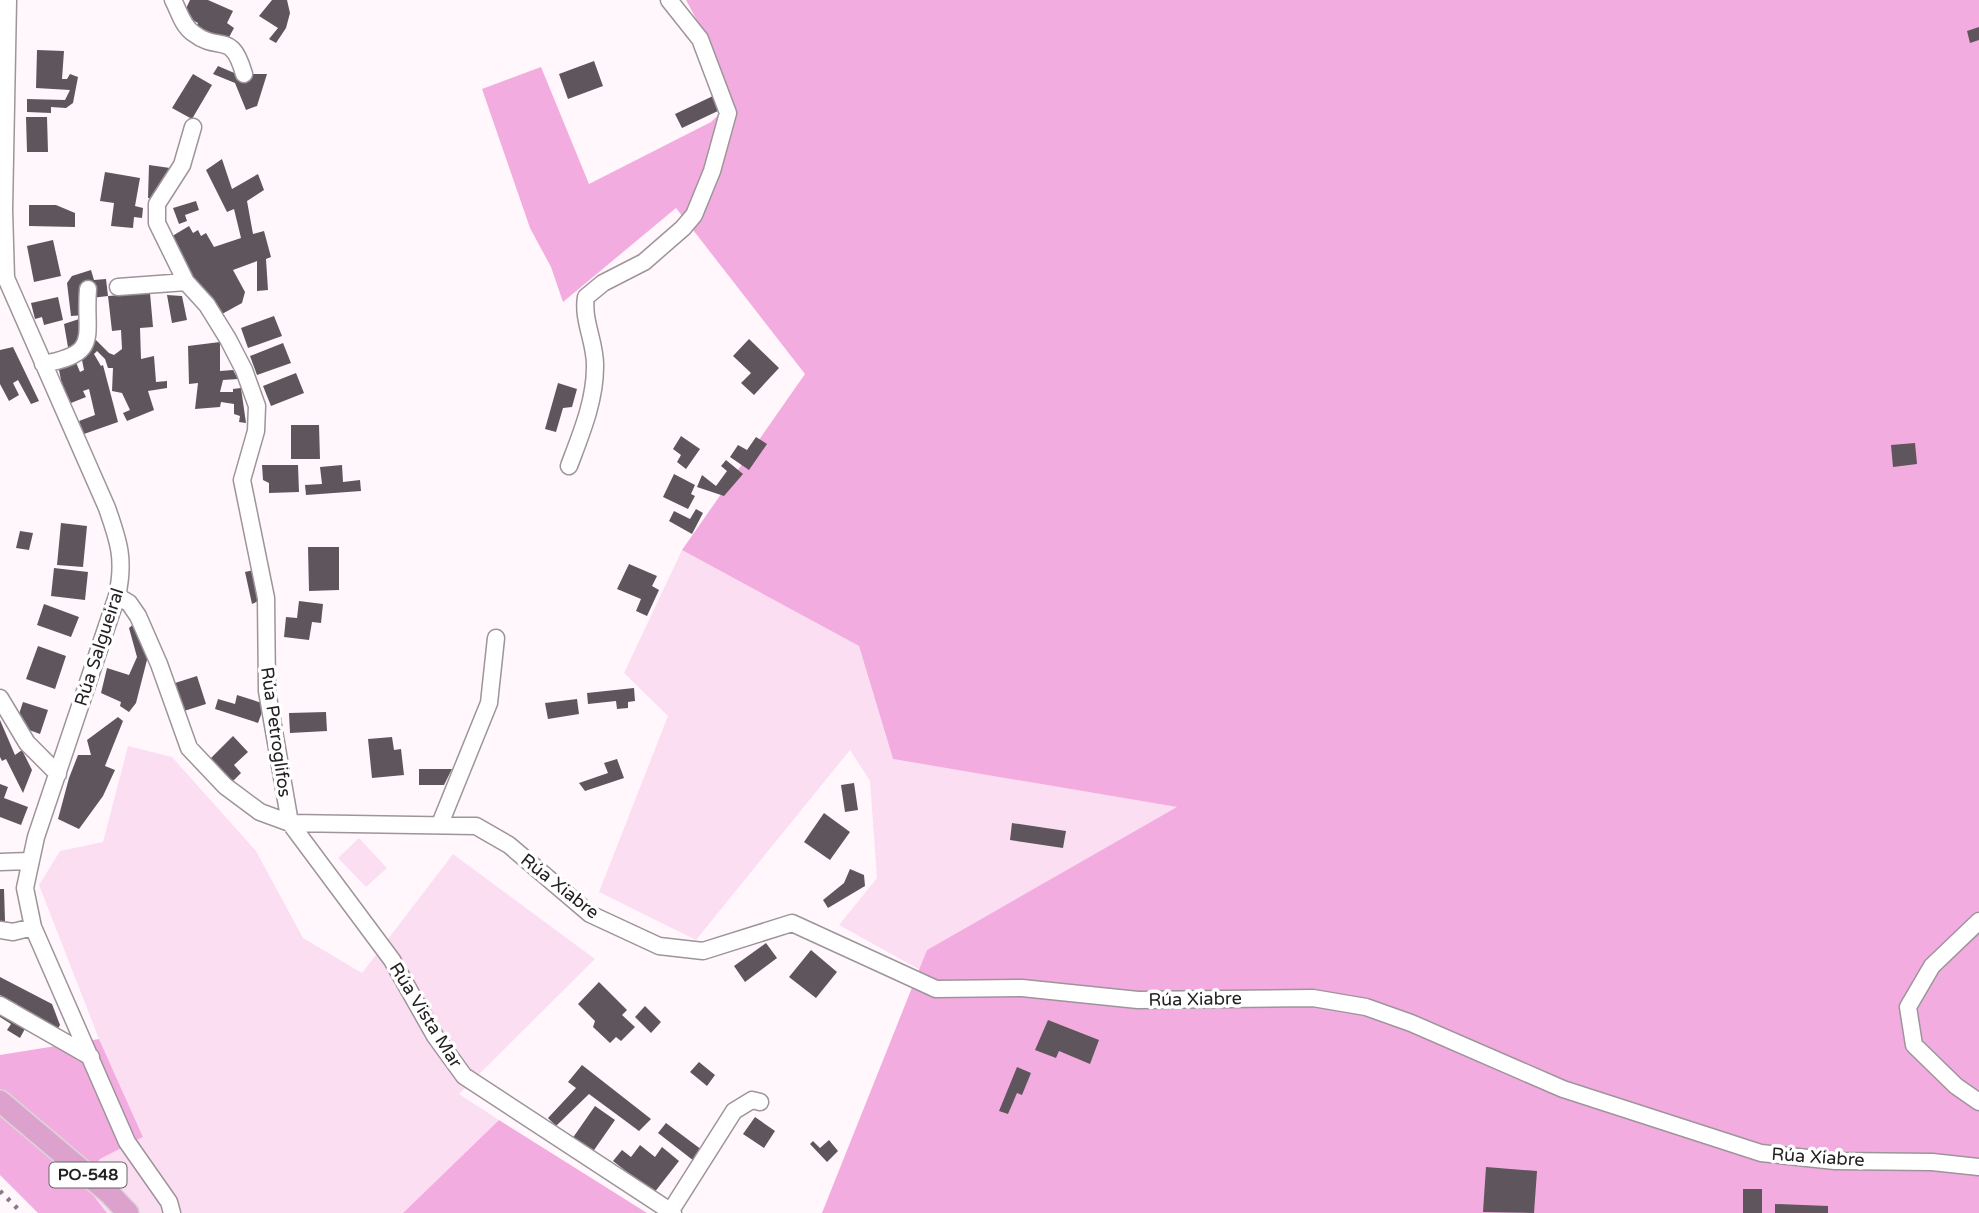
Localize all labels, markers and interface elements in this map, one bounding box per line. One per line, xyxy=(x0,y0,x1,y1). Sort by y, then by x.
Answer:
street label: Rúa Salgueiral xyxy=(70,585,128,709)
street label: Rúa Petroglifos xyxy=(256,665,296,799)
street label: Rúa Xiabre xyxy=(516,849,604,923)
street label: Rúa Vista Mar xyxy=(385,958,467,1072)
street label: Rúa Xiabre xyxy=(1148,987,1242,1011)
street label: Rúa Xiabre xyxy=(1771,1143,1865,1171)
road number: PO-548 xyxy=(50,1162,126,1188)

